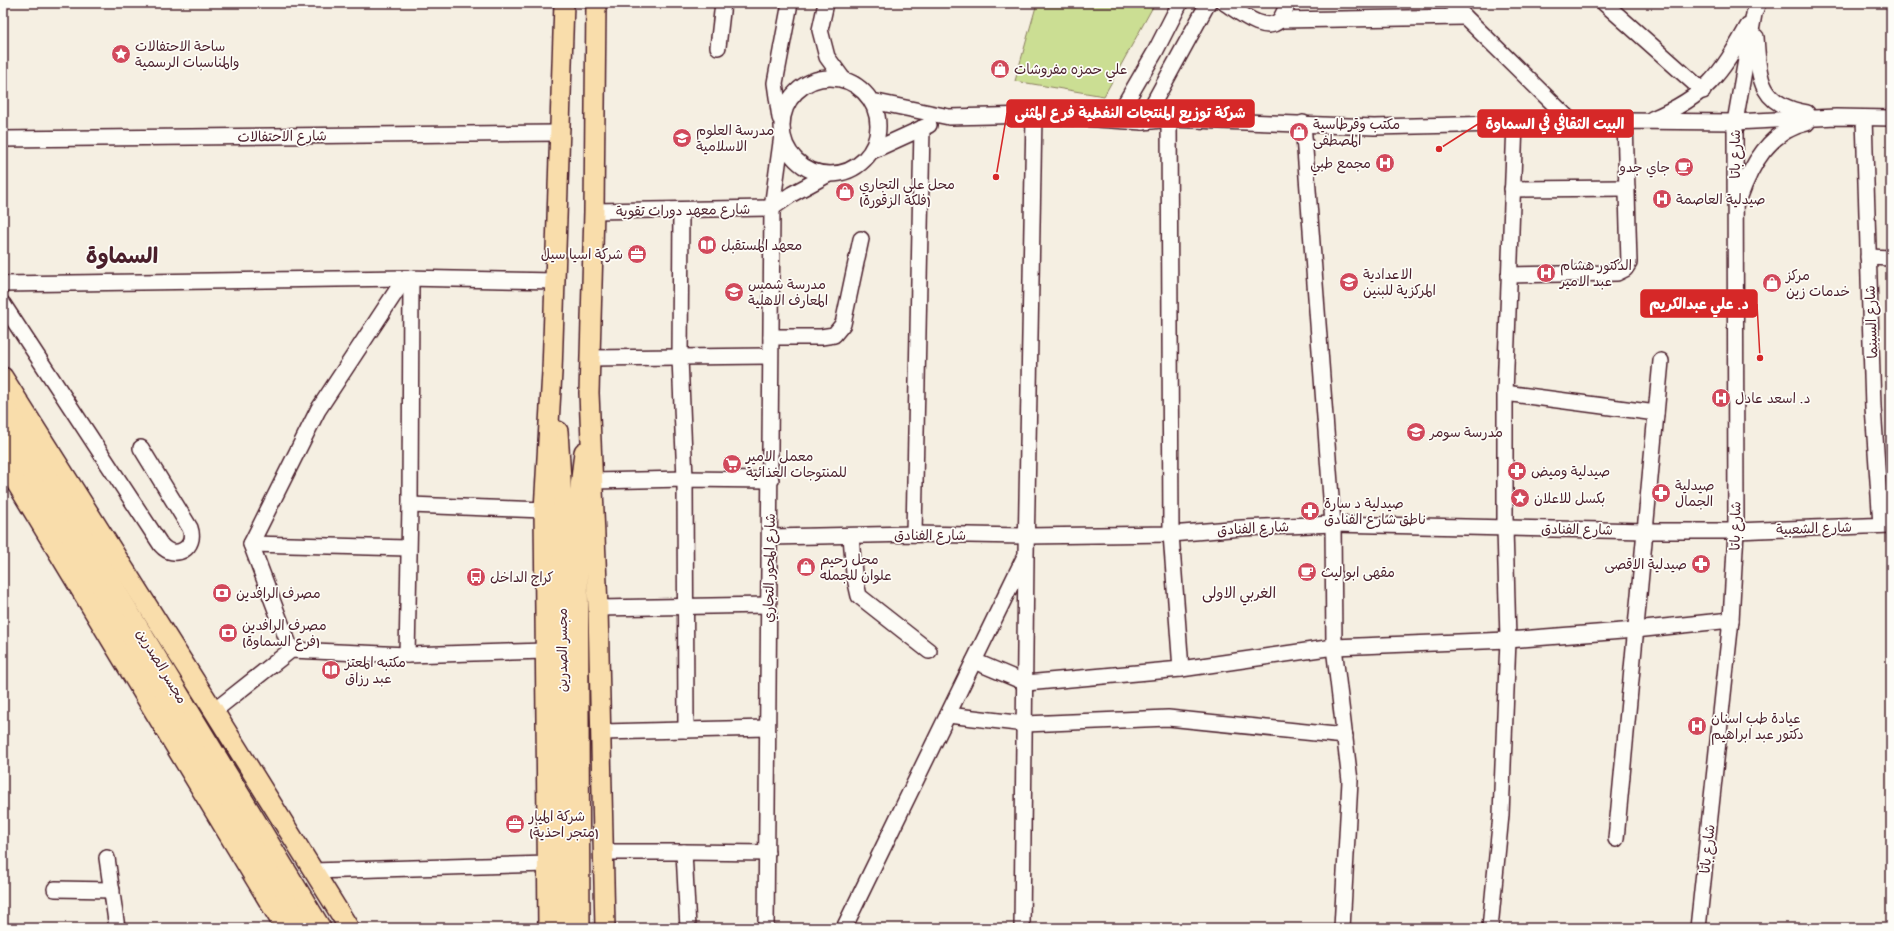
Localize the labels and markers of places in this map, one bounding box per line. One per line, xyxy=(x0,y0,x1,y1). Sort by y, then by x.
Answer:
place label: ساحة الاحتفالات والمناسبات الرسمية xyxy=(135,40,240,73)
place icon: ساحة الاحتفالات والمناسبات الرسمية xyxy=(110,43,132,65)
shop icon: علي حمزه مفروشات xyxy=(989,58,1011,80)
place label: علي حمزه مفروشات xyxy=(1014,63,1127,82)
callout: شركة توزيع المنتجات النفطية فرع المثنى xyxy=(1007,100,1254,127)
callout: البيت الثقافي في السماوة xyxy=(1478,110,1633,137)
place label: مكتب وقرطاسية المصطفى xyxy=(1313,118,1400,151)
shop icon: مكتب وقرطاسية المصطفى xyxy=(1288,121,1310,143)
place label: مدرسة العلوم الاسلامية xyxy=(696,124,774,157)
school or university icon: مدرسة العلوم الاسلامية xyxy=(671,127,693,149)
hospital icon: مجمع طبي xyxy=(1374,152,1396,174)
cafe icon: جاي جدو xyxy=(1673,156,1695,178)
place label: مجمع طبي xyxy=(1310,157,1371,176)
place label: جاي جدو xyxy=(1619,161,1670,178)
place label: محل علي التجاري (فلكة الزقورة) xyxy=(859,178,955,211)
shop icon: محل علي التجاري (فلكة الزقورة) xyxy=(834,181,856,203)
hospital icon: صيدلية العاصمة xyxy=(1651,188,1673,210)
place label: صيدلية العاصمة xyxy=(1676,193,1765,210)
library icon: معهد المستقبل xyxy=(696,234,718,256)
place label: معهد المستقبل xyxy=(721,238,802,256)
office icon: شركة اسيا سيل xyxy=(626,243,648,265)
place label: شركة اسيا سيل xyxy=(541,248,623,265)
place label: الدكتور هشام عبد الامير xyxy=(1559,259,1632,292)
hospital icon: الدكتور هشام عبد الامير xyxy=(1535,262,1557,284)
place label: الاعدادية المركزية للبنين xyxy=(1363,268,1436,301)
place label: مركز خدمات زين xyxy=(1785,269,1850,302)
school or university icon: الاعدادية المركزية للبنين xyxy=(1338,271,1360,293)
shop icon: مركز خدمات زين xyxy=(1761,272,1783,294)
place label: مدرسة شمس المعارف الاهلية xyxy=(748,278,828,311)
school or university icon: مدرسة شمس المعارف الاهلية xyxy=(723,281,745,303)
callout: د. علي عبدالكريم xyxy=(1641,290,1757,317)
hospital icon: د. اسعد عادل xyxy=(1710,387,1732,409)
place label: د. اسعد عادل xyxy=(1735,392,1811,409)
school or university icon: مدرسة سومر xyxy=(1405,421,1427,443)
place label: مدرسة سومر xyxy=(1429,426,1503,443)
place label: معمل الامير للمنتوجات الغذائية xyxy=(745,450,847,483)
supermarket icon: معمل الامير للمنتوجات الغذائية xyxy=(721,453,743,475)
pharmacy icon: صيدلية وميض xyxy=(1506,460,1528,482)
place label: صيدلية وميض xyxy=(1531,465,1610,482)
place label: صيدلية الجمال xyxy=(1675,479,1714,512)
pharmacy icon: صيدلية الجمال xyxy=(1650,482,1672,504)
place icon: بكسل للاعلان xyxy=(1509,487,1531,509)
place label: بكسل للاعلان xyxy=(1534,492,1605,509)
place label: صيدلية د سارة ناطق شارع الفنادق xyxy=(1324,497,1426,530)
pharmacy icon: صيدلية د سارة ناطق شارع الفنادق xyxy=(1299,500,1321,522)
place label: محل رحيم علوان للجمله xyxy=(820,553,892,586)
pharmacy icon: صيدلية الاقصى xyxy=(1690,553,1712,575)
shop icon: محل رحيم علوان للجمله xyxy=(795,556,817,578)
place label: صيدلية الاقصى xyxy=(1605,558,1687,575)
cafe icon: مقهى ابو ليث xyxy=(1296,561,1318,583)
bus stop icon: كراج الداخل xyxy=(465,566,487,588)
place label: مقهى ابو ليث xyxy=(1321,566,1395,583)
place label: كراج الداخل xyxy=(490,570,554,588)
bank icon: مصرف الرافدين xyxy=(211,582,233,604)
place label: مصرف الرافدين xyxy=(236,587,321,604)
place label: مصرف الرافدين (فرع السماوة) xyxy=(242,619,327,652)
bank icon: مصرف الرافدين (فرع السماوة) xyxy=(217,622,239,644)
place label: مكتبه المعتز عبد رزاق xyxy=(344,656,406,689)
library icon: مكتبه المعتز عبد رزاق xyxy=(320,659,342,681)
place label: عيادة طب اسنان دكتور عبد ابراهيم xyxy=(1711,712,1804,745)
hospital icon: عيادة طب اسنان دكتور عبد ابراهيم xyxy=(1686,715,1708,737)
place label: شركة الميار (متجر احذية) xyxy=(528,810,599,843)
office icon: شركة الميار (متجر احذية) xyxy=(504,813,526,835)

